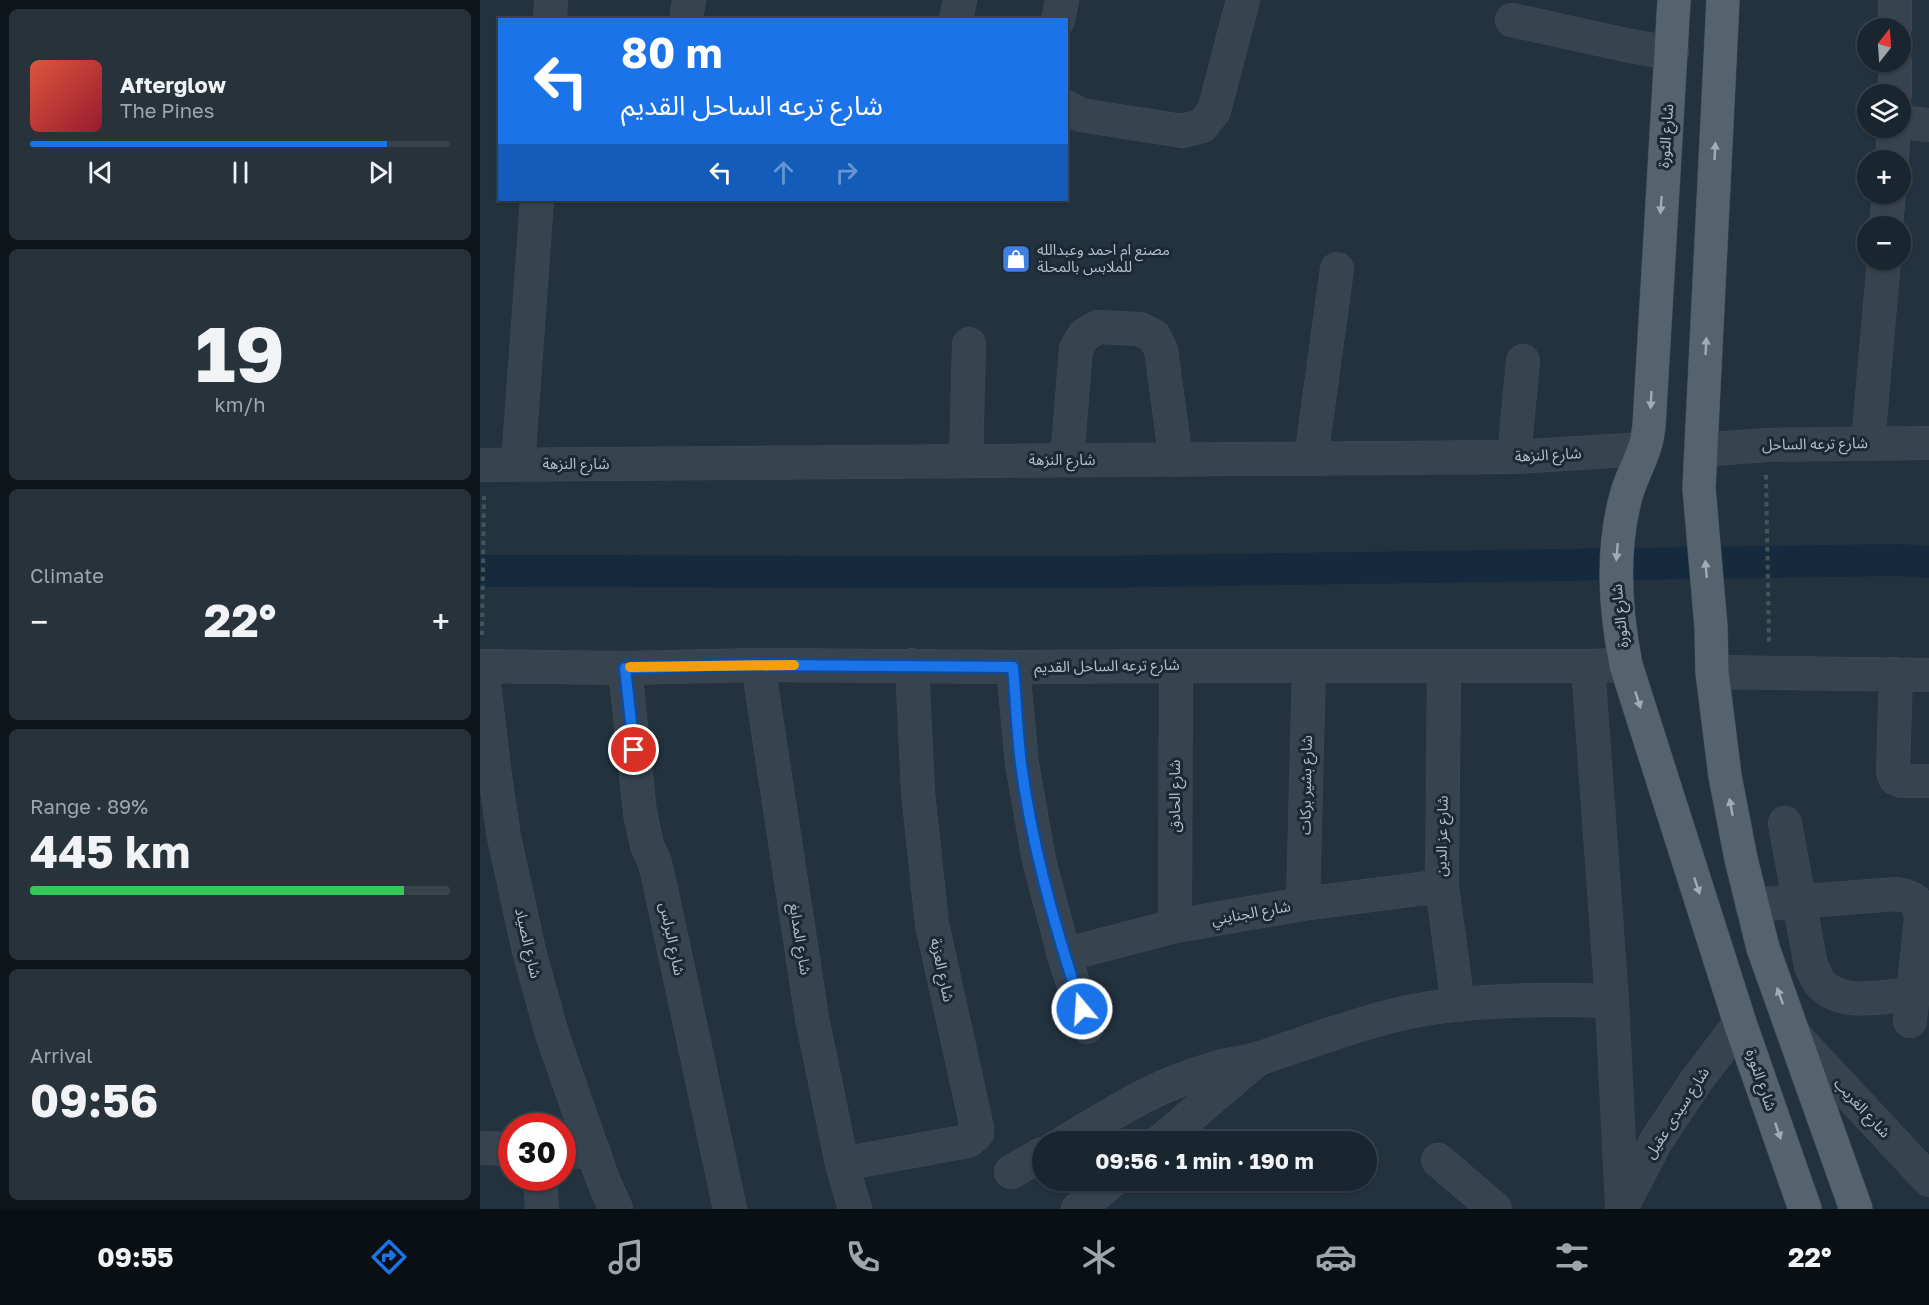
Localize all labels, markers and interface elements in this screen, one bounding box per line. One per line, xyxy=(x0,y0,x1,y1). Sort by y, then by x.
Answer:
north arrow xyxy=(1857,18,1911,72)
map controls xyxy=(1857,18,1911,270)
text: 80 m xyxy=(621,27,722,77)
icon: left xyxy=(522,42,600,120)
text: Afterglow xyxy=(120,71,226,98)
button: layers xyxy=(1857,84,1911,138)
text: شارع ترعه الساحل القديم xyxy=(621,89,883,121)
text: The Pines xyxy=(120,98,214,122)
street label: شارع الثورة xyxy=(1654,103,1680,169)
one-way arrow xyxy=(1711,141,1720,160)
button: + xyxy=(1857,150,1911,204)
icon: previous xyxy=(84,156,117,189)
icon: pause xyxy=(224,156,257,189)
icon: next xyxy=(364,156,397,189)
icon: left xyxy=(704,156,737,189)
icon: ahead xyxy=(767,156,800,189)
icon: right xyxy=(830,156,863,189)
one-way arrow xyxy=(1657,196,1666,215)
button: − xyxy=(1857,216,1911,270)
place label: مصنع ام احمد وعبدالله للملابس بالمحلة xyxy=(1037,240,1170,276)
shop icon: مصنع ام احمد وعبدالله للملابس بالمحلة xyxy=(1000,243,1032,275)
text: 19 xyxy=(195,306,285,399)
one-way arrow xyxy=(1701,336,1710,355)
one-way arrow xyxy=(1646,390,1655,409)
text: km/h xyxy=(215,392,265,416)
street label: شارع ترعه الساحل xyxy=(1762,433,1868,457)
street label: شارع النزهة xyxy=(1514,443,1582,469)
street label: شارع النزهة xyxy=(1029,450,1096,472)
street label: شارع النزهة xyxy=(543,454,610,476)
one-way arrow xyxy=(1612,543,1622,562)
one-way arrow xyxy=(1701,559,1711,578)
text: Climate xyxy=(30,563,104,587)
street label: شارع الثورة xyxy=(1607,583,1635,649)
text: 22° xyxy=(204,593,276,647)
text: − xyxy=(30,602,48,641)
text: + xyxy=(432,602,450,641)
street label: شارع ترعه الساحل القديم xyxy=(1034,655,1180,679)
one-way arrow xyxy=(1634,691,1643,709)
pin xyxy=(608,724,659,775)
icon: arrive xyxy=(617,733,650,766)
street label: شارع بشير بركات xyxy=(1295,735,1319,835)
street label: شارع الحادق xyxy=(1165,759,1187,833)
text: Range · 89% xyxy=(30,794,148,818)
street label: شارع عز الدين xyxy=(1431,795,1455,877)
one-way arrow xyxy=(1726,797,1735,816)
text: 445 km xyxy=(30,824,190,878)
one-way arrow xyxy=(1693,877,1702,895)
street label: شارع الجنايني xyxy=(1210,896,1293,932)
street label: شارع البرلس xyxy=(653,901,690,978)
street label: شارع المدابغ xyxy=(782,902,816,977)
street label: شارع الصياد xyxy=(508,906,546,981)
street label: شارع العزبة xyxy=(923,936,959,1005)
position arrow xyxy=(1050,977,1114,1041)
one-way arrow xyxy=(1775,986,1785,1004)
text: Arrival xyxy=(30,1043,93,1067)
street label: شارع الثورة xyxy=(1739,1046,1781,1114)
street label: شارع سيدى عقيل xyxy=(1640,1063,1716,1164)
text: 09:56 xyxy=(30,1073,158,1127)
street label: شارع الغريب xyxy=(1828,1074,1895,1144)
speed limit sign: 30 xyxy=(498,1113,576,1191)
one-way arrow xyxy=(1774,1122,1784,1140)
text: 09:56 · 1 min · 190 m xyxy=(1095,1147,1314,1174)
icon: directions xyxy=(368,1236,410,1278)
icon: music xyxy=(605,1236,647,1278)
icon: phone xyxy=(842,1236,884,1278)
icon: climate xyxy=(1078,1236,1120,1278)
icon: car xyxy=(1315,1236,1357,1278)
icon: filters xyxy=(1551,1236,1593,1278)
text: 09:55 xyxy=(97,1241,174,1273)
text: 22° xyxy=(1788,1241,1832,1273)

